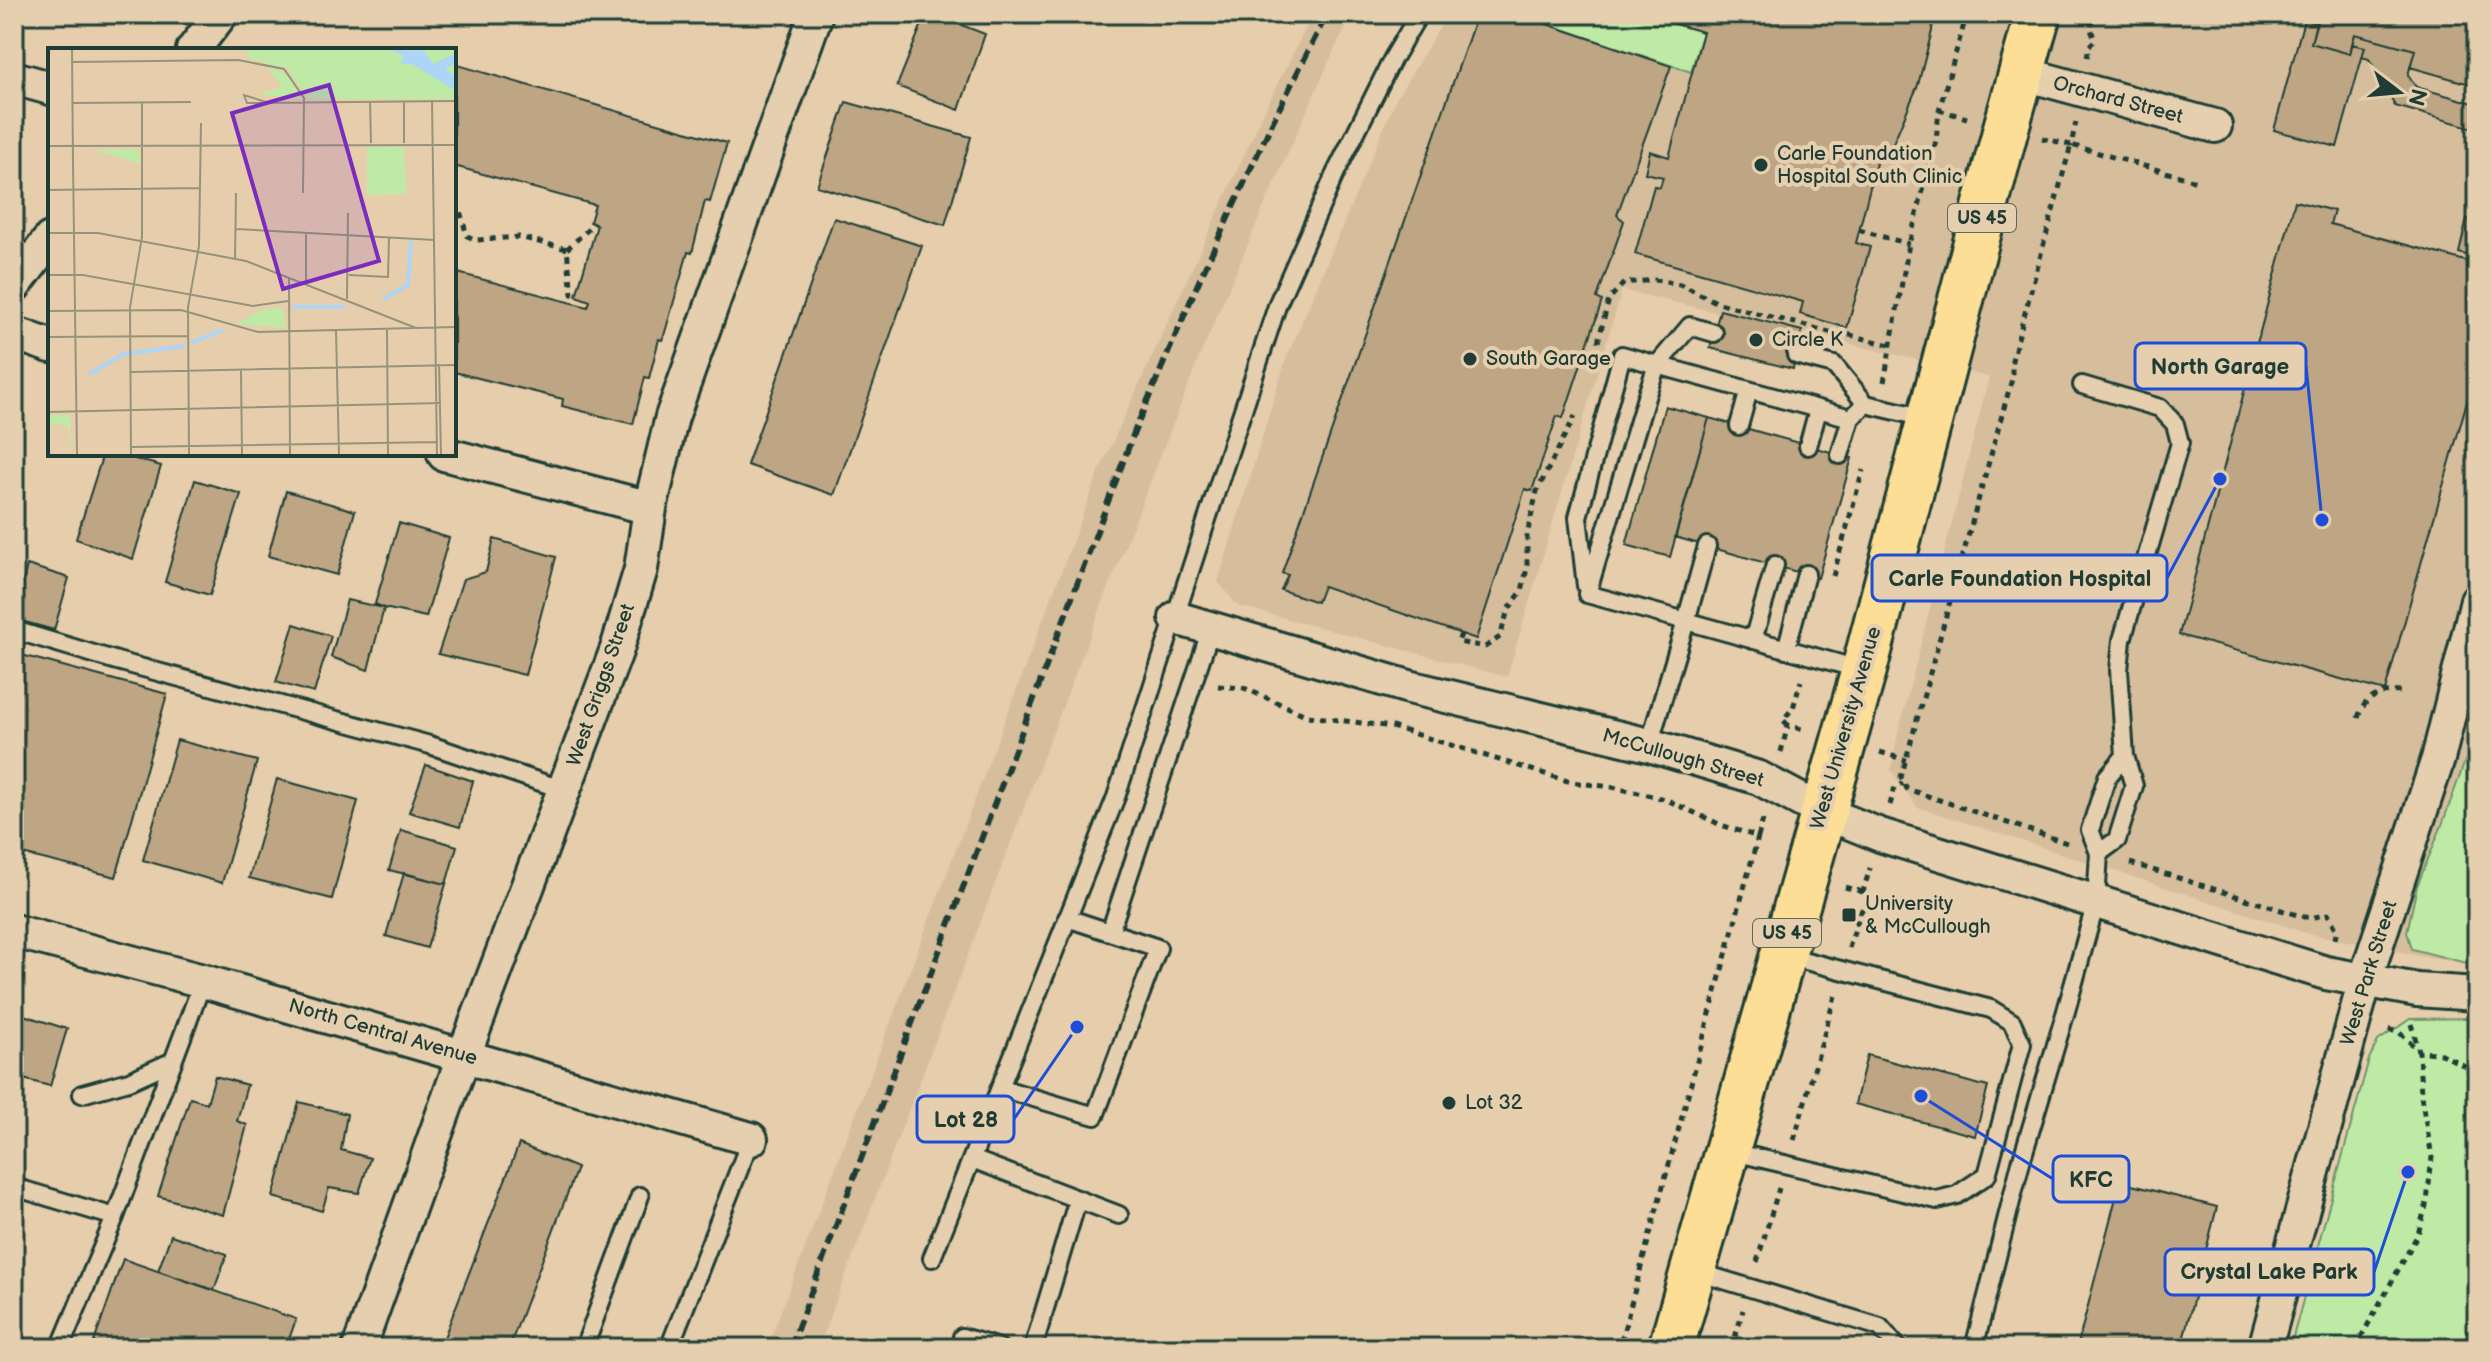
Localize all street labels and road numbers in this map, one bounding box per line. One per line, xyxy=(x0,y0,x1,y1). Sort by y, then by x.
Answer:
street label: Orchard Street xyxy=(2051,71,2185,129)
road number: US 45 xyxy=(1948,204,2016,232)
street label: West Griggs Street xyxy=(562,601,640,769)
street label: West University Avenue xyxy=(1806,624,1886,832)
street label: McCullough Street xyxy=(1599,723,1767,793)
street label: West Park Street xyxy=(2336,898,2402,1048)
road number: US 45 xyxy=(1753,919,1821,947)
street label: North Central Avenue xyxy=(286,994,480,1070)

